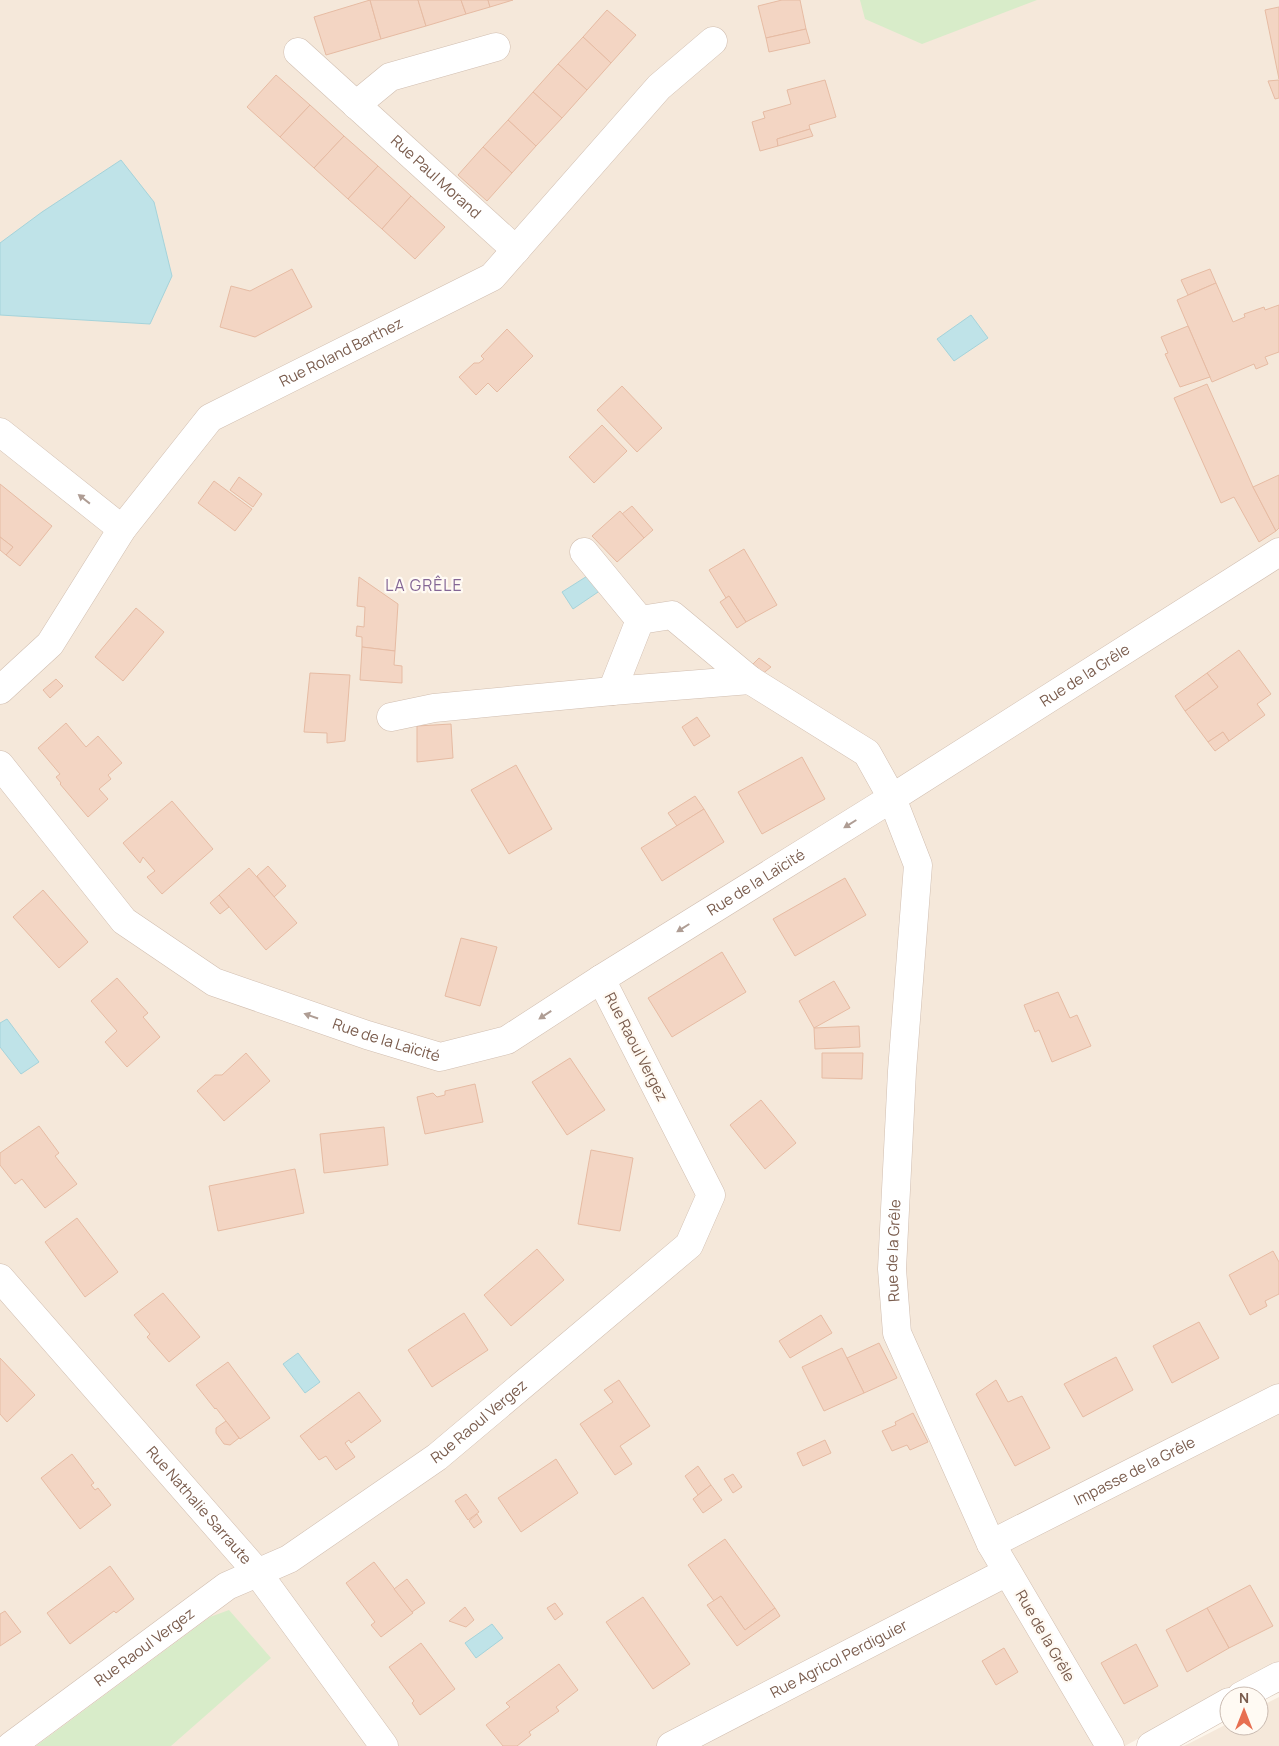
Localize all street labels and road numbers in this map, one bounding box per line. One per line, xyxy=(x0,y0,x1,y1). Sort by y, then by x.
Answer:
street label: Rue Paul Morand xyxy=(386,130,486,223)
street label: Rue Roland Barthez xyxy=(276,312,406,392)
street label: Rue de la Grêle xyxy=(1036,638,1134,711)
street label: Rue de la Laïcité xyxy=(703,844,809,920)
street label: Rue Raoul Vergez xyxy=(600,989,673,1105)
street label: Rue de la Laïcité xyxy=(330,1013,443,1067)
street label: Rue de la Grêle xyxy=(881,1199,906,1303)
street label: Rue Raoul Vergez xyxy=(427,1375,531,1468)
street label: Impasse de la Grêle xyxy=(1070,1431,1199,1510)
street label: Rue Nathalie Sarraute xyxy=(142,1441,257,1569)
street label: Rue de la Grêle xyxy=(1011,1586,1080,1686)
street label: Rue Raoul Vergez xyxy=(90,1603,199,1691)
street label: Rue Agricol Perdiguier xyxy=(766,1614,911,1703)

